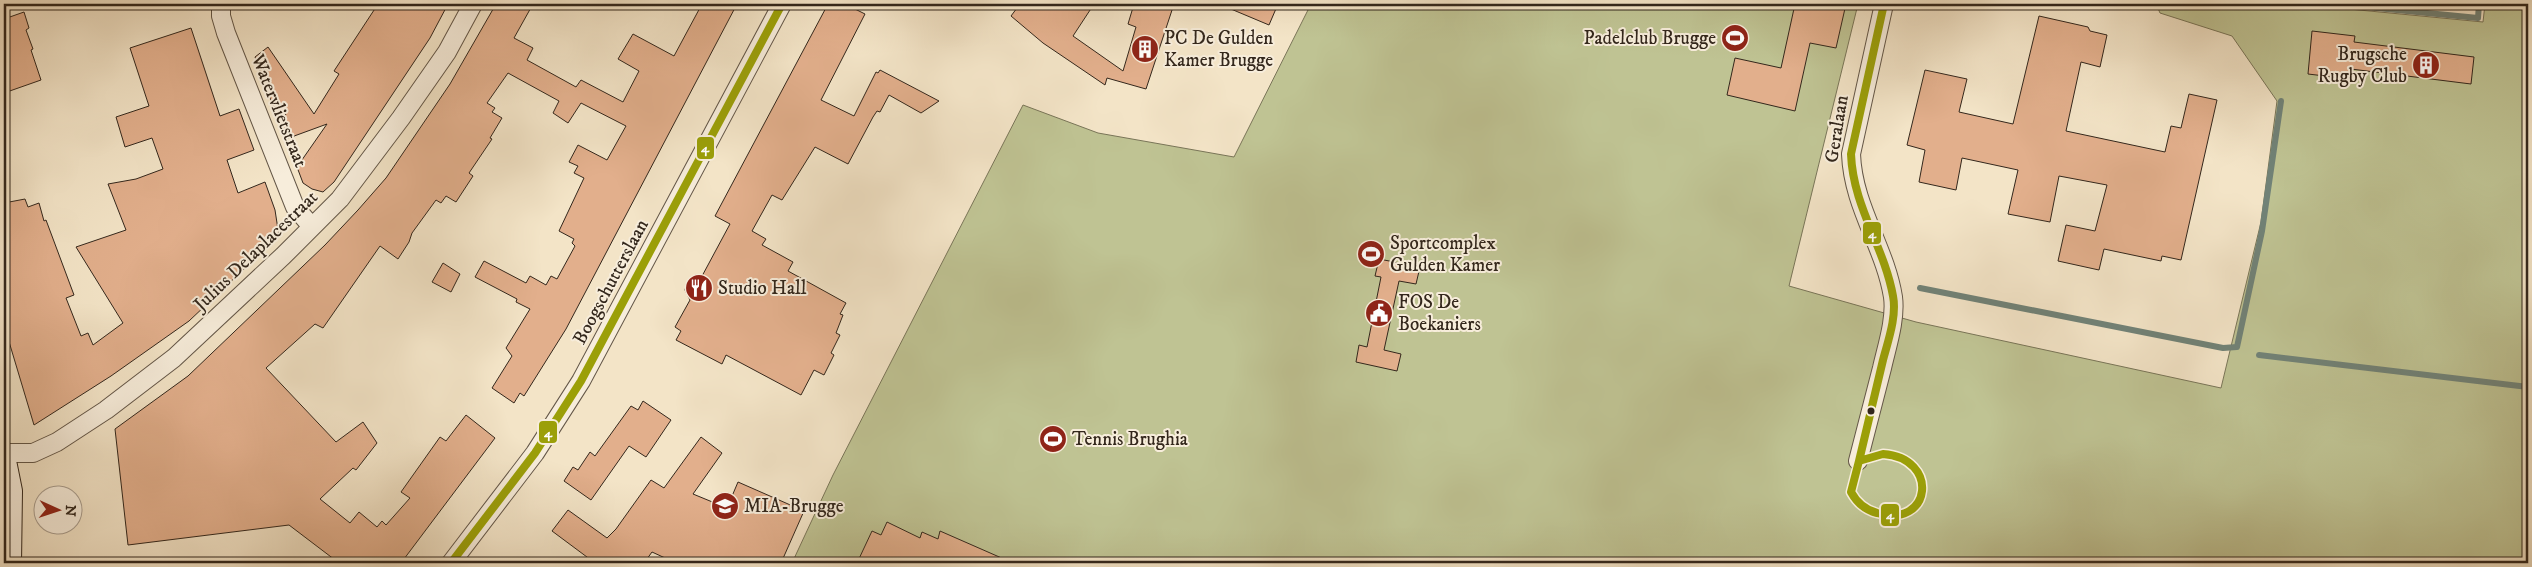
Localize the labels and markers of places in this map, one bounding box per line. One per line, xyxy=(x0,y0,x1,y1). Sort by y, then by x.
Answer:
sports icon: Padelclub Brugge xyxy=(1720,23,1750,53)
place label: PC De Gulden Kamer Brugge xyxy=(1164,27,1273,72)
place label: Padelclub Brugge xyxy=(1583,27,1716,50)
building icon: PC De Gulden Kamer Brugge xyxy=(1130,34,1160,64)
place label: Brugsche Rugby Club xyxy=(2318,43,2407,88)
building icon: Brugsche Rugby Club xyxy=(2411,50,2441,80)
place label: Sportcomplex Gulden Kamer xyxy=(1390,232,1500,277)
sports icon: Sportcomplex Gulden Kamer xyxy=(1356,239,1386,269)
restaurant icon: Studio Hall xyxy=(684,273,714,303)
place label: Studio Hall xyxy=(718,277,807,300)
place label: FOS De Boekaniers xyxy=(1398,291,1481,336)
public building icon: FOS De Boekaniers xyxy=(1364,298,1394,328)
unlabelled marker xyxy=(1866,406,1876,416)
sports icon: Tennis Brughia xyxy=(1038,424,1068,454)
place label: Tennis Brughia xyxy=(1072,428,1188,451)
school or university icon: MIA-Brugge xyxy=(710,491,740,521)
place label: MIA-Brugge xyxy=(744,495,844,518)

